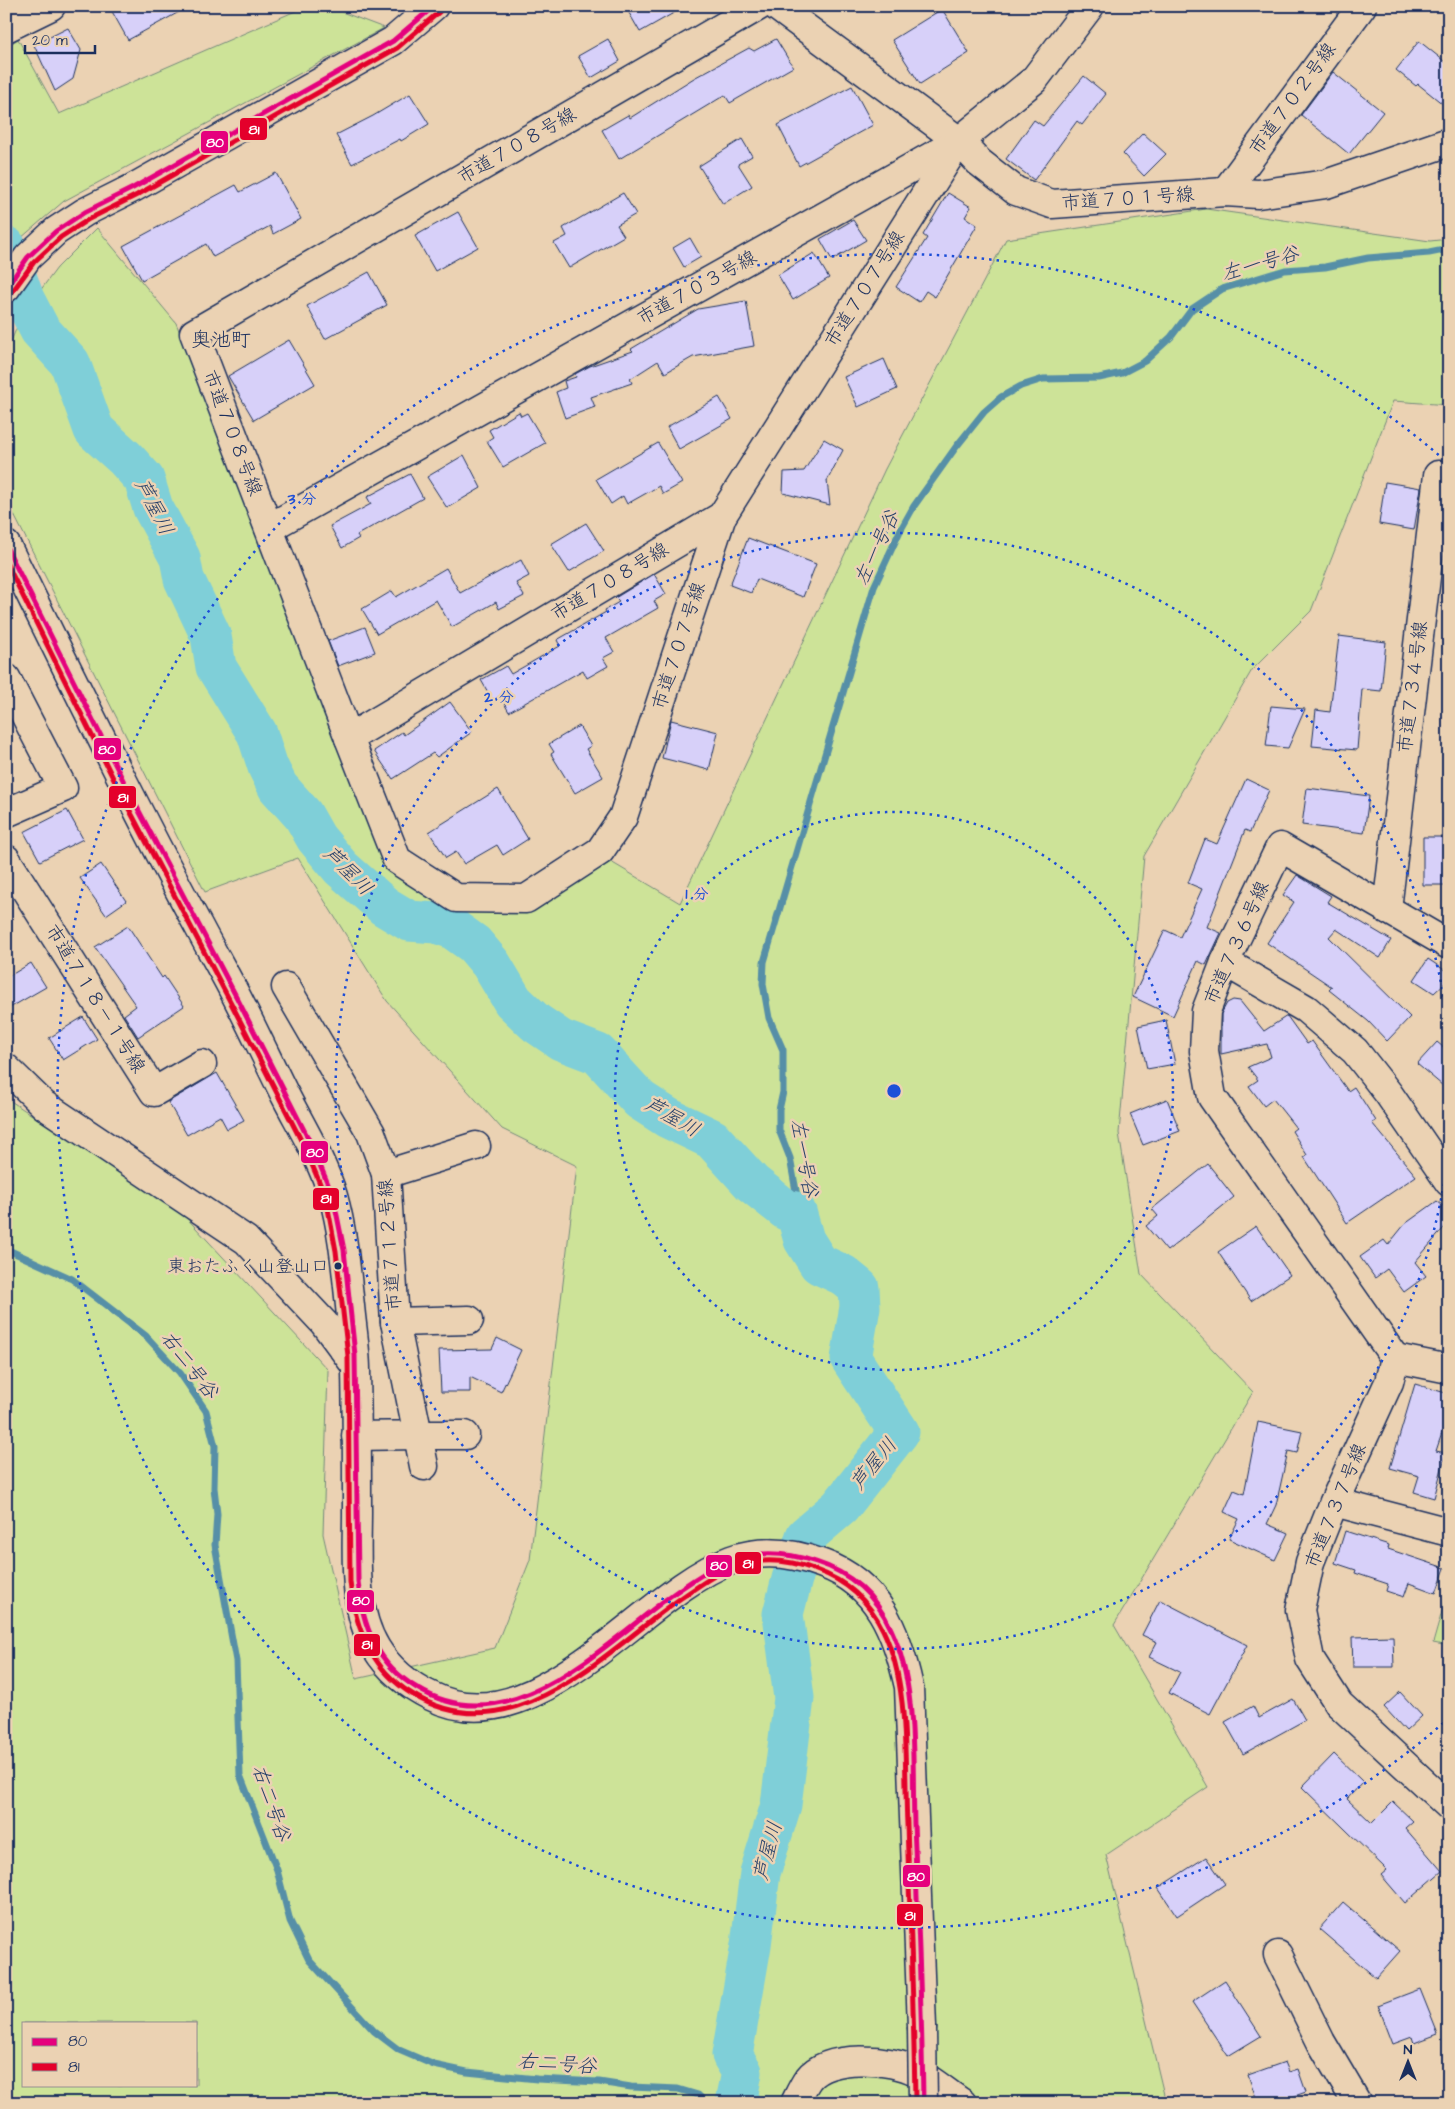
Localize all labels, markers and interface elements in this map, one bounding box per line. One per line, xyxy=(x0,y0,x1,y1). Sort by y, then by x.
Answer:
scale bar xyxy=(25,22,95,54)
text: 20 m xyxy=(32,30,68,51)
street label: 市道７０２号線 xyxy=(1243,37,1343,161)
street label: 市道７０８号線 xyxy=(453,101,581,191)
line badge: 81 xyxy=(239,117,268,141)
text: 81 xyxy=(249,120,260,140)
line badge: 80 xyxy=(200,130,229,154)
text: 80 xyxy=(206,133,224,153)
street label: 市道７０１号線 xyxy=(1061,181,1195,217)
street label: 市道７０７号線 xyxy=(818,225,912,353)
water label: 左一号谷 xyxy=(1218,239,1303,288)
street label: 市道７０３号線 xyxy=(632,244,762,332)
district label: 奥池町 xyxy=(191,326,251,354)
street label: 市道７０８号線 xyxy=(196,366,268,500)
water label: 芦屋川 xyxy=(128,474,180,540)
text: 3 分 xyxy=(287,489,316,510)
water label: 左一号谷 xyxy=(847,505,907,590)
street label: 市道７０８号線 xyxy=(546,536,674,628)
street label: 市道７０７号線 xyxy=(646,579,712,713)
street label: 市道７３４号線 xyxy=(1391,619,1435,755)
text: 2 分 xyxy=(483,687,514,708)
line badge: 80 xyxy=(93,737,122,761)
text: 80 xyxy=(98,740,116,760)
line badge: 81 xyxy=(108,785,137,809)
text: 81 xyxy=(118,788,129,808)
water label: 芦屋川 xyxy=(317,840,379,902)
street label: 市道７３６号線 xyxy=(1198,877,1276,1009)
text: 1 分 xyxy=(686,884,708,905)
street label: 市道７１８－１号線 xyxy=(38,919,152,1079)
centre of rings xyxy=(885,1082,903,1100)
water label: 芦屋川 xyxy=(639,1090,705,1144)
water label: 左一号谷 xyxy=(783,1116,825,1201)
line badge: 80 xyxy=(300,1140,329,1164)
text: 80 xyxy=(306,1143,324,1163)
street label: 市道７１２号線 xyxy=(372,1178,408,1312)
line badge: 81 xyxy=(312,1187,340,1211)
text: 81 xyxy=(321,1189,332,1209)
place label: 東おたふく山登山口 xyxy=(168,1254,329,1279)
marker: 東おたふく山登山口 xyxy=(333,1261,343,1271)
water label: 右二号谷 xyxy=(153,1325,225,1406)
water label: 芦屋川 xyxy=(844,1432,904,1496)
street label: 市道７３７号線 xyxy=(1299,1439,1373,1573)
line badge: 81 xyxy=(734,1551,762,1575)
line badge: 80 xyxy=(705,1554,733,1578)
text: 81 xyxy=(743,1554,754,1574)
text: 80 xyxy=(710,1556,728,1576)
line badge: 80 xyxy=(346,1589,375,1613)
text: 80 xyxy=(352,1591,370,1611)
line badge: 81 xyxy=(353,1633,381,1657)
text: 81 xyxy=(362,1635,373,1655)
water label: 右二号谷 xyxy=(245,1761,298,1846)
water label: 芦屋川 xyxy=(747,1818,789,1884)
line badge: 80 xyxy=(902,1864,931,1888)
text: 80 xyxy=(907,1867,925,1887)
line badge: 81 xyxy=(896,1903,924,1927)
text: 81 xyxy=(905,1906,916,1926)
legend xyxy=(22,2022,198,2086)
text: 80 xyxy=(68,2031,88,2052)
north arrow xyxy=(1382,2036,1432,2086)
text: N xyxy=(1404,2040,1413,2060)
water label: 右二号谷 xyxy=(516,2047,599,2081)
text: 81 xyxy=(68,2057,80,2078)

